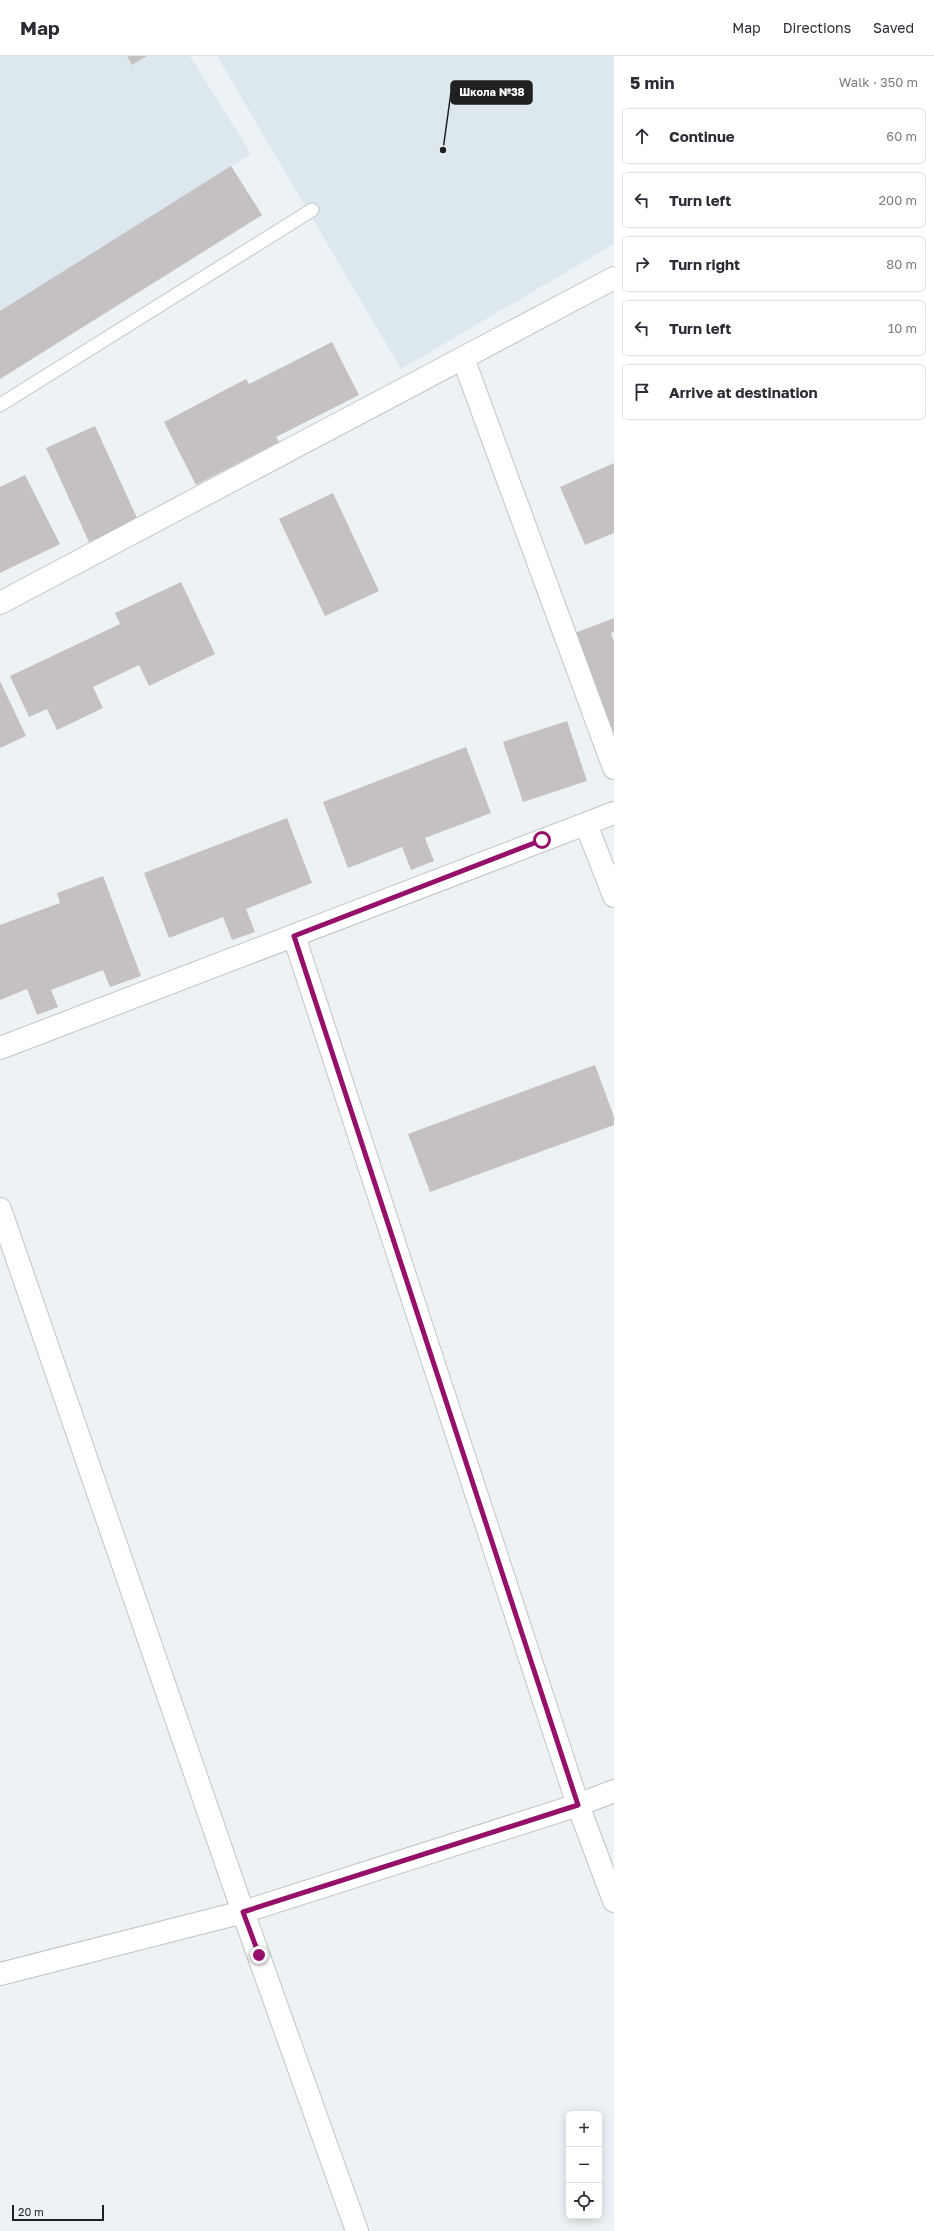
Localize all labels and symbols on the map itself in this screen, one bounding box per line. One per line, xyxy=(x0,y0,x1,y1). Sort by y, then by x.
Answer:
callout: Школа №38 xyxy=(451,81,532,104)
text: Школа №38 xyxy=(459,85,525,98)
route start xyxy=(533,831,551,849)
route end xyxy=(250,1946,268,1964)
scale bar xyxy=(12,2203,104,2222)

